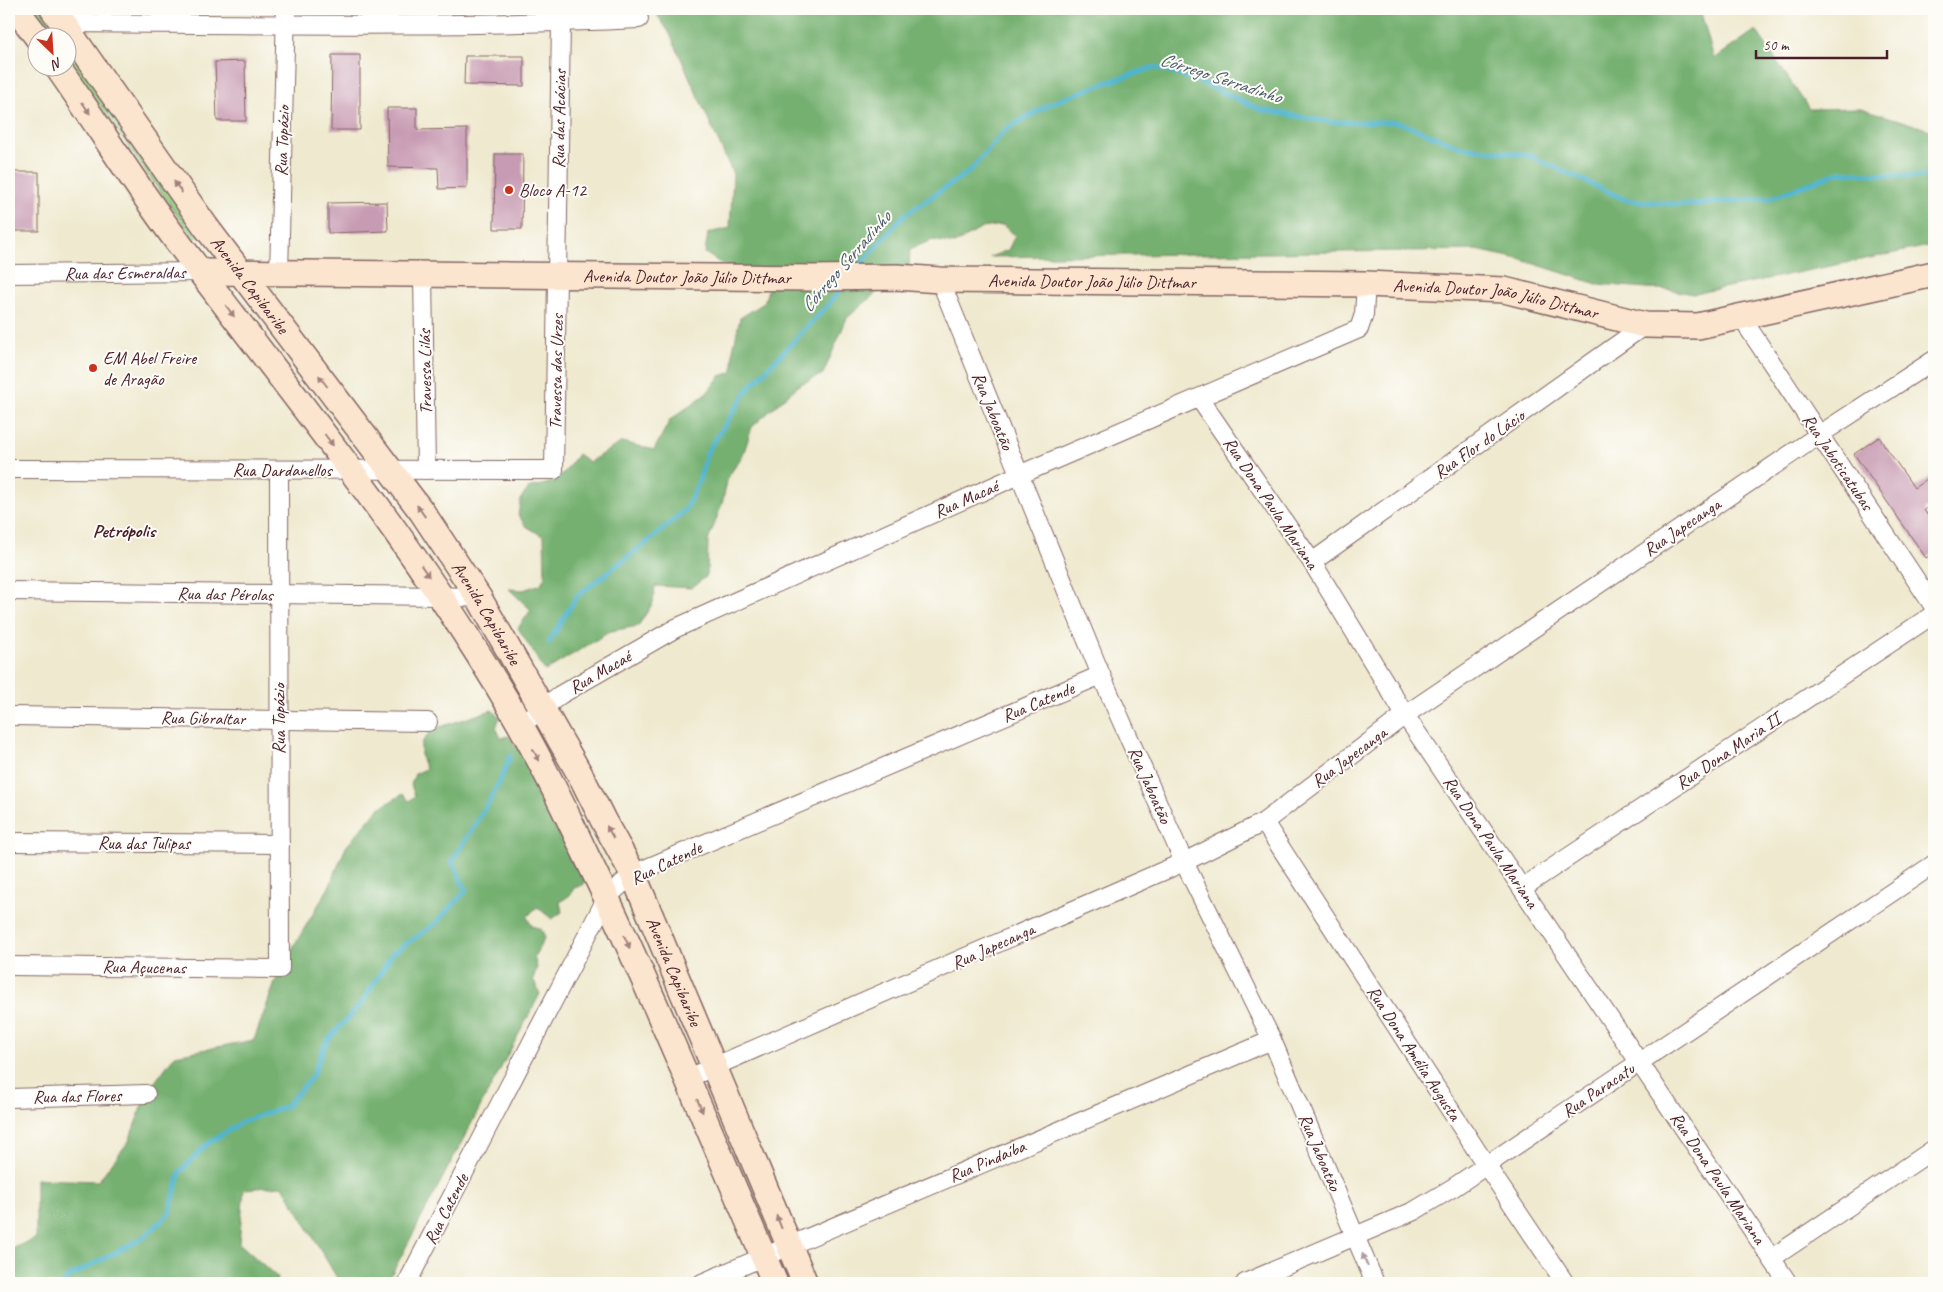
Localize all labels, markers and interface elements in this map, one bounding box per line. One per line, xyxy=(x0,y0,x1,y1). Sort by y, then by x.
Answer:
north arrow xyxy=(28,28,78,78)
scale bar xyxy=(1756,28,1887,60)
text: 50 m xyxy=(1763,36,1790,55)
water label: Córrego Serradinho xyxy=(1157,47,1286,110)
text: N xyxy=(48,54,65,74)
street label: Rua das Acácias xyxy=(547,67,571,169)
one-way arrow xyxy=(81,101,91,114)
street label: Rua Topázio xyxy=(270,104,294,177)
place label: Bloco A-12 xyxy=(519,179,588,201)
one-way arrow xyxy=(173,180,183,193)
marker: Bloco A-12 xyxy=(503,184,515,196)
water label: Córrego Serradinho xyxy=(795,205,898,317)
street label: Avenida Capibaribe xyxy=(206,232,295,339)
street label: Rua das Esmeraldas xyxy=(64,261,188,284)
street label: Avenida Doutor João Júlio Dittmar xyxy=(583,265,792,289)
street label: Avenida Doutor João Júlio Dittmar xyxy=(988,269,1197,293)
street label: Avenida Doutor João Júlio Dittmar xyxy=(1393,274,1602,324)
one-way arrow xyxy=(225,304,235,318)
street label: Travessa das Urzes xyxy=(544,312,568,430)
street label: Travessa Lilás xyxy=(413,327,437,415)
place label: EM Abel Freire de Aragão xyxy=(103,347,197,390)
marker: EM Abel Freire de Aragão xyxy=(87,362,99,374)
street label: Rua Jaboatão xyxy=(967,369,1019,455)
one-way arrow xyxy=(318,375,329,388)
street label: Rua Flor do Lácio xyxy=(1430,404,1530,483)
street label: Rua Jaboticatubas xyxy=(1798,410,1879,516)
one-way arrow xyxy=(323,433,334,446)
street label: Rua Dona Paula Mariana xyxy=(1219,433,1324,575)
street label: Rua Dardanellos xyxy=(232,459,333,481)
street label: Rua Macaé xyxy=(931,474,1004,523)
street label: Rua Japecanga xyxy=(1639,492,1726,561)
one-way arrow xyxy=(416,504,426,518)
district label: Petrópolis xyxy=(93,519,158,543)
street label: Avenida Capibaribe xyxy=(447,557,526,670)
one-way arrow xyxy=(420,564,430,578)
street label: Rua das Pérolas xyxy=(177,582,275,606)
street label: Rua Macaé xyxy=(565,644,638,698)
street label: Rua Catende xyxy=(999,677,1078,727)
street label: Rua Topázio xyxy=(268,682,290,754)
street label: Rua Gibraltar xyxy=(161,706,247,730)
street label: Rua Dona Maria II xyxy=(1672,706,1788,794)
street label: Rua Japecanga xyxy=(1307,721,1392,792)
street label: Rua Jaboatão xyxy=(1123,743,1177,828)
one-way arrow xyxy=(532,748,540,762)
street label: Rua Dona Paula Mariana xyxy=(1439,772,1544,914)
one-way arrow xyxy=(605,825,614,838)
street label: Rua das Tulipas xyxy=(98,832,192,854)
street label: Rua Catende xyxy=(627,836,706,890)
street label: Avenida Capibaribe xyxy=(641,914,707,1030)
street label: Rua Japecanga xyxy=(948,917,1039,974)
one-way arrow xyxy=(623,935,631,949)
street label: Rua Açucenas xyxy=(102,955,188,979)
street label: Rua Dona Amélia Augusta xyxy=(1362,981,1467,1126)
street label: Rua Paracatu xyxy=(1558,1057,1640,1122)
street label: Rua das Flores xyxy=(33,1084,123,1108)
one-way arrow xyxy=(696,1099,704,1114)
street label: Rua Dona Paula Mariana xyxy=(1666,1108,1771,1250)
street label: Rua Jaboatão xyxy=(1294,1110,1347,1195)
street label: Rua Pindaíba xyxy=(945,1135,1030,1187)
street label: Rua Catende xyxy=(419,1169,474,1248)
one-way arrow xyxy=(775,1214,783,1229)
one-way arrow xyxy=(1361,1253,1369,1267)

